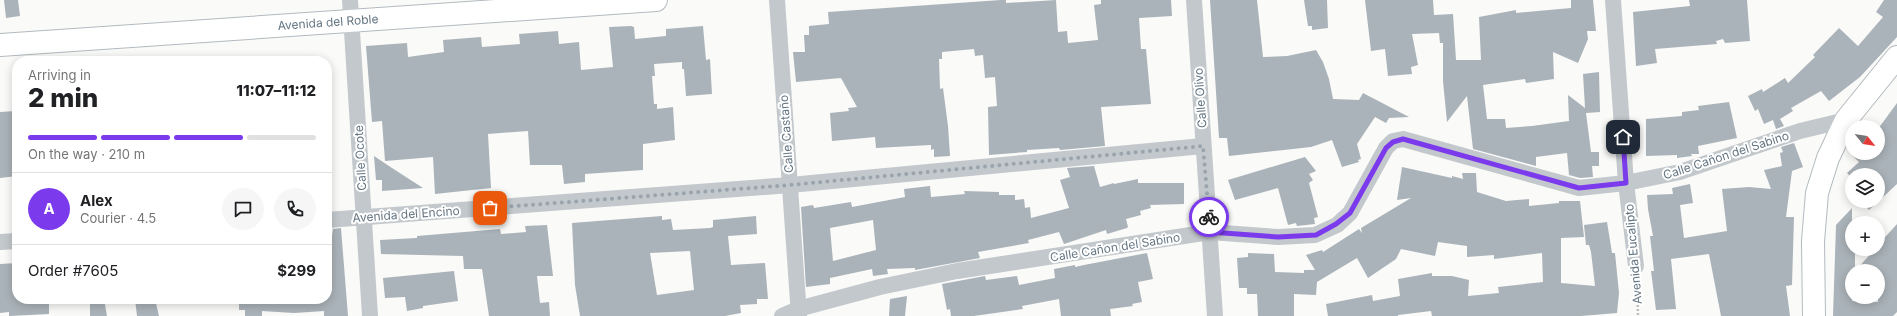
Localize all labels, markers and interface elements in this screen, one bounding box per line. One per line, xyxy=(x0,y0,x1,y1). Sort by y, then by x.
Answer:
street label: Avenida del Roble xyxy=(277,11,379,33)
text: Arriving in xyxy=(28,67,91,83)
street label: Calle Olivo xyxy=(1190,67,1210,129)
text: 11:07–11:12 xyxy=(236,81,316,100)
text: 2 min xyxy=(28,82,98,113)
street label: Calle Castaño xyxy=(776,94,796,174)
pin xyxy=(1606,120,1640,154)
north arrow xyxy=(1845,120,1885,160)
map controls xyxy=(1845,120,1885,304)
street label: Calle Ocote xyxy=(351,125,369,191)
icon: home xyxy=(1612,126,1634,148)
street label: Calle Cañon del Sabino xyxy=(1661,128,1791,182)
text: On the way · 210 m xyxy=(28,146,145,162)
button: layers xyxy=(1845,168,1885,208)
button: chat xyxy=(222,188,264,230)
button: phone xyxy=(274,188,316,230)
text: Alex xyxy=(80,191,113,210)
pin xyxy=(473,191,507,225)
icon: bag xyxy=(479,197,501,219)
courier xyxy=(1189,197,1229,237)
text: A xyxy=(43,199,55,218)
street label: Avenida del Encino xyxy=(352,203,460,225)
street label: Avenida Eucalipto xyxy=(1621,203,1645,305)
icon: bike xyxy=(1198,206,1220,228)
text: Courier · 4.5 xyxy=(80,210,156,226)
button: + xyxy=(1845,216,1885,256)
street label: Calle Cañon del Sabino xyxy=(1049,229,1181,265)
text: Order #7605 xyxy=(28,261,118,280)
text: $299 xyxy=(277,261,316,280)
button: − xyxy=(1845,264,1885,304)

